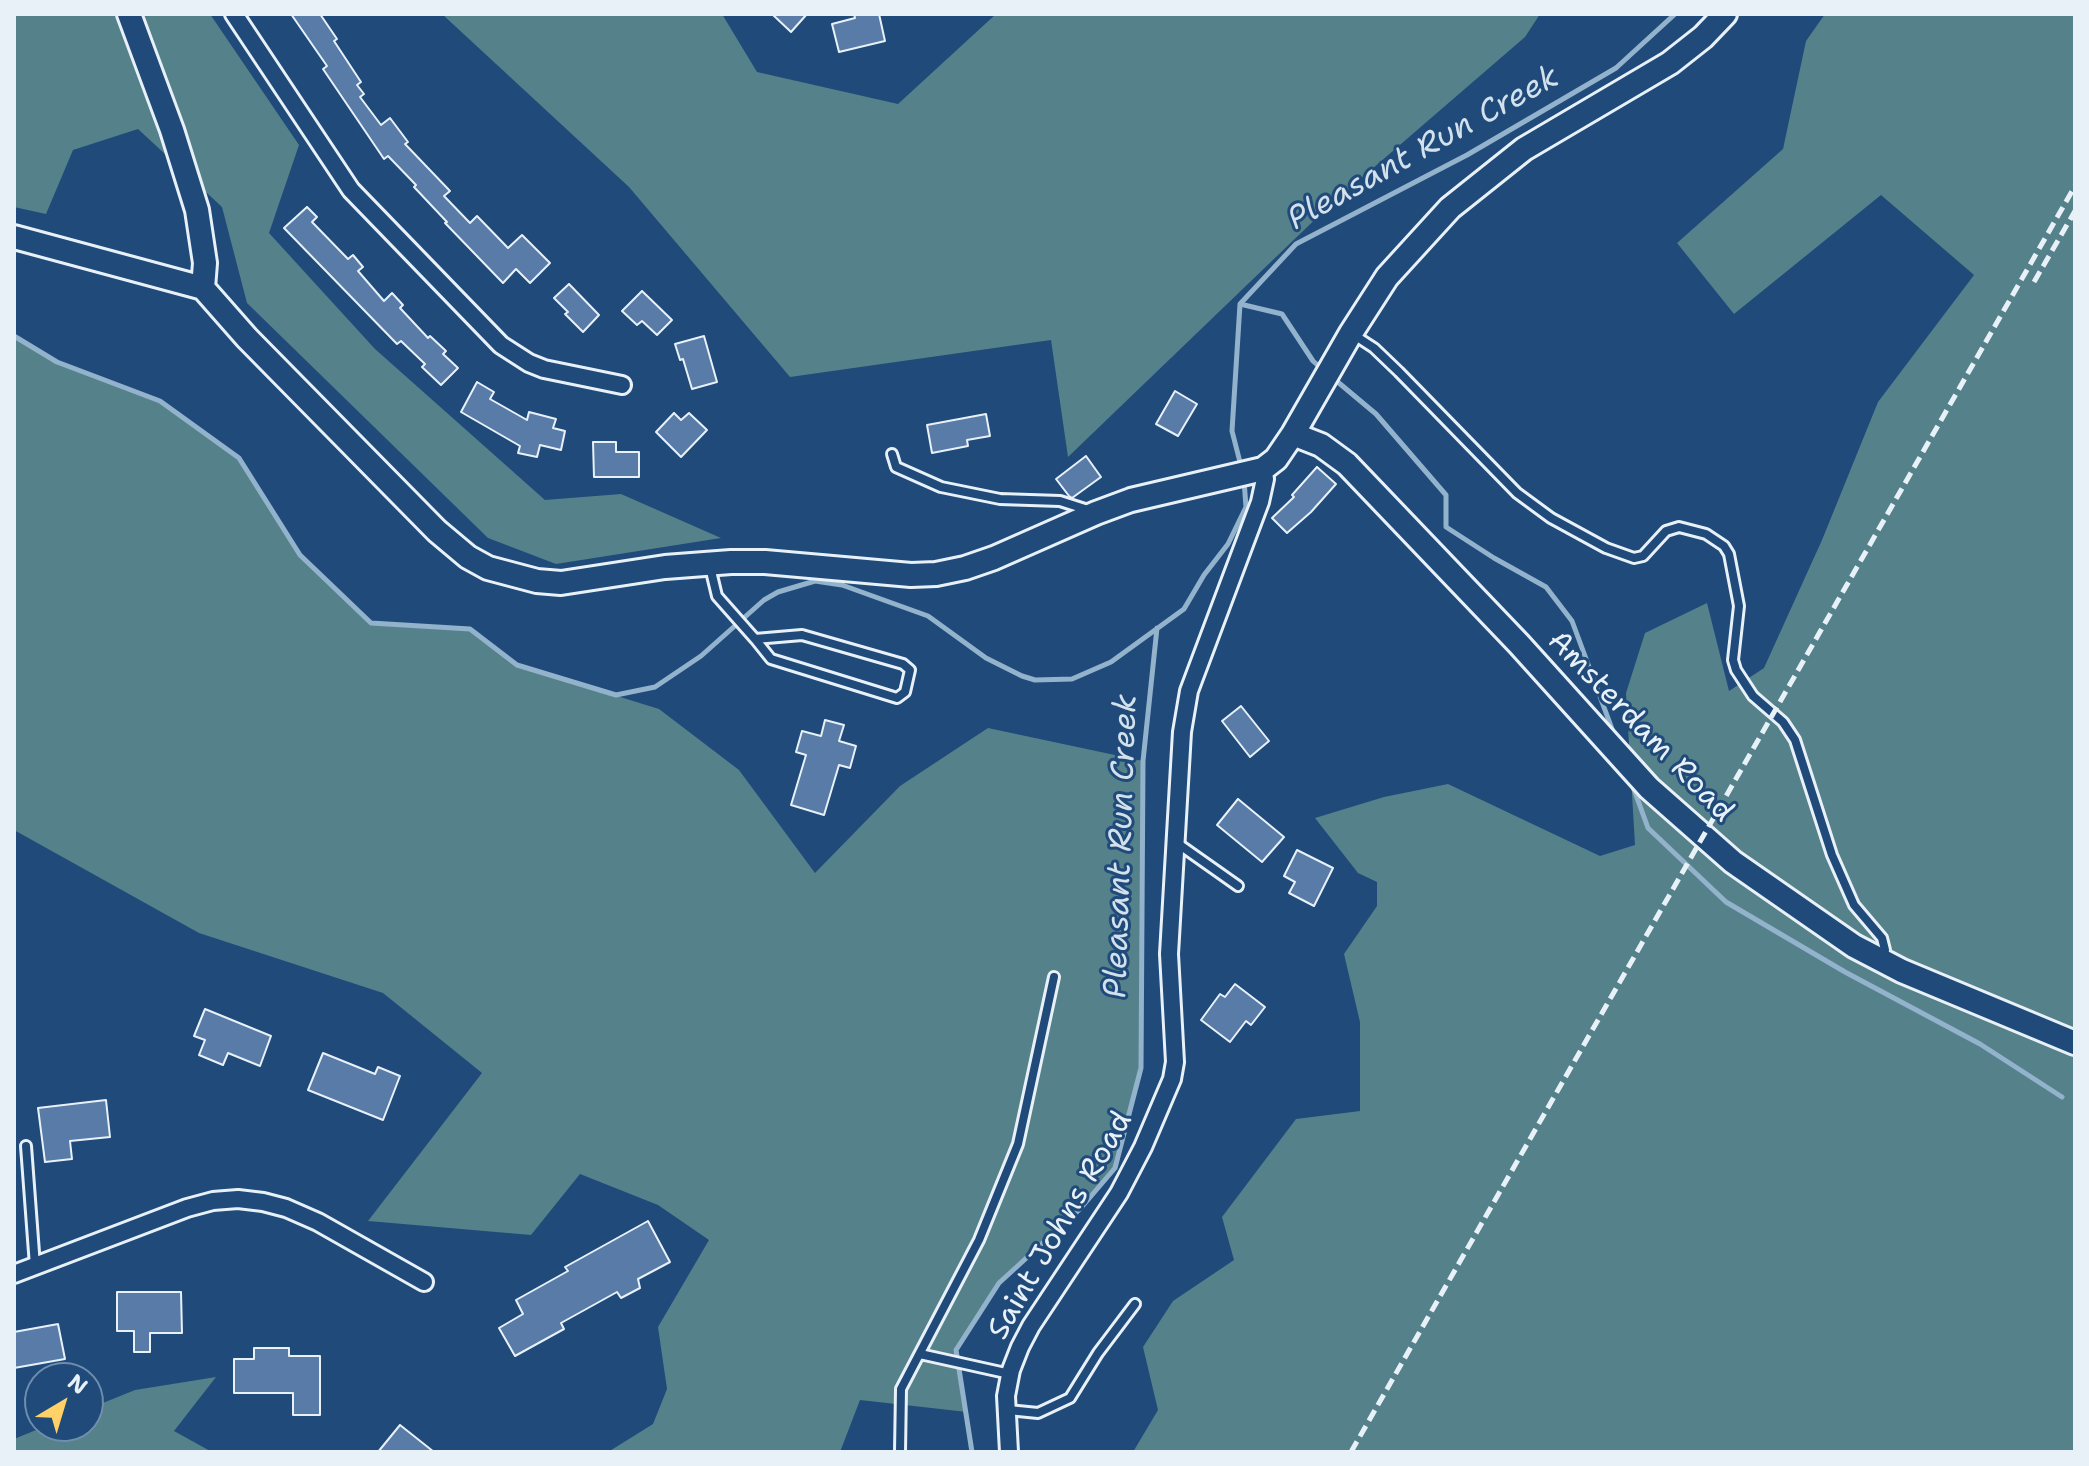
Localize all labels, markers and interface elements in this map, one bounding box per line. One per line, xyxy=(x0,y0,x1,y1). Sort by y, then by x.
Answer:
water label: Pleasant Run Creek xyxy=(1282,58,1566,240)
street label: Amsterdam Road xyxy=(1539,624,1741,830)
water label: Pleasant Run Creek xyxy=(1098,693,1146,999)
street label: Saint Johns Road xyxy=(981,1106,1141,1346)
north arrow xyxy=(24,1362,104,1442)
text: N xyxy=(62,1367,94,1401)

